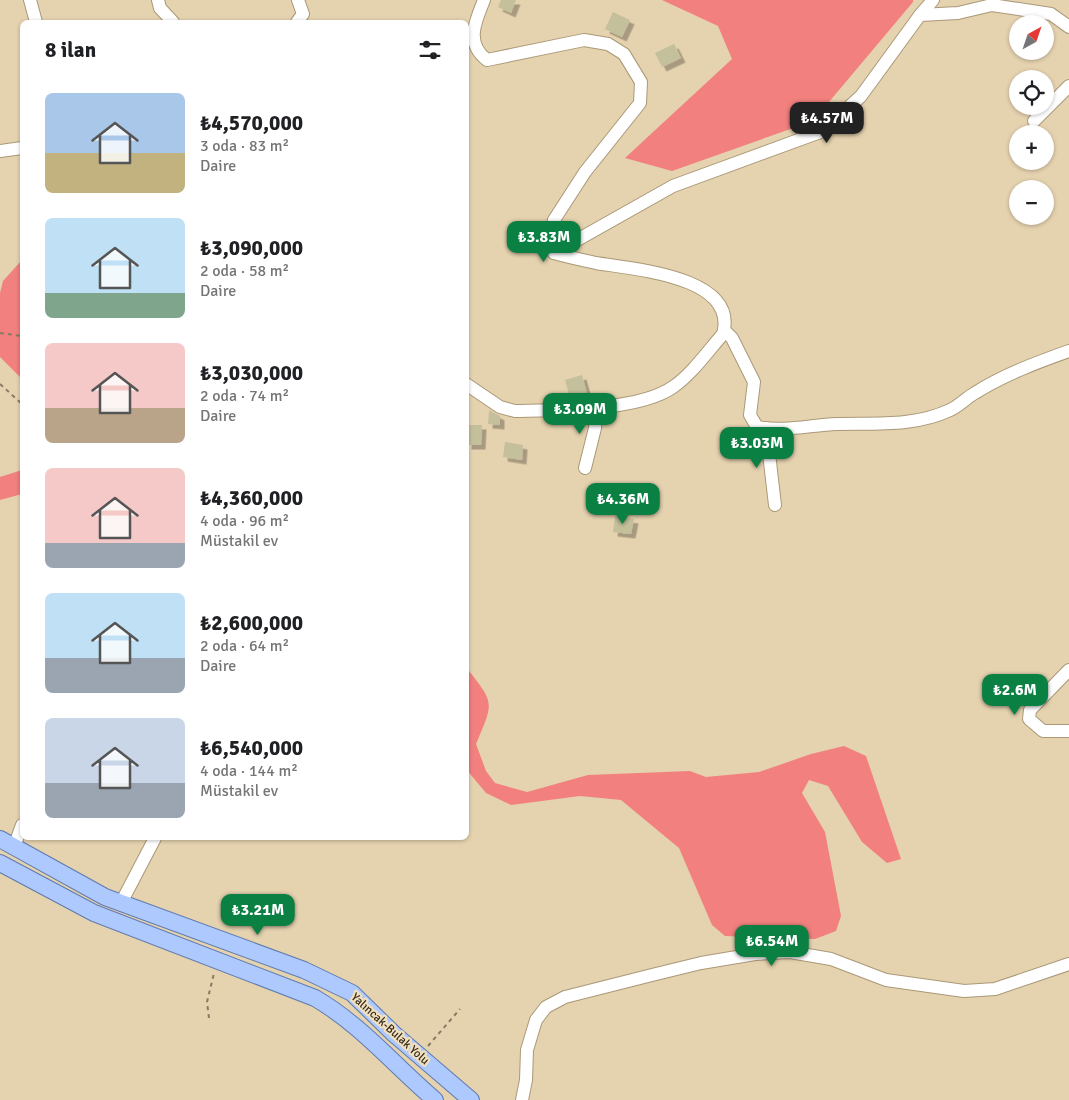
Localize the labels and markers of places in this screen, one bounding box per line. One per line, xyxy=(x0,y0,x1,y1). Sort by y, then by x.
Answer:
pin: ₺4.57M xyxy=(786,102,868,144)
pin: ₺3.83M xyxy=(503,220,585,263)
pin: ₺3.09M xyxy=(539,392,621,435)
pin: ₺3.03M xyxy=(716,426,798,469)
pin: ₺4.36M xyxy=(582,482,664,525)
pin: ₺2.6M xyxy=(980,674,1050,716)
pin: ₺3.21M xyxy=(217,894,299,936)
pin: ₺6.54M xyxy=(731,924,813,967)

